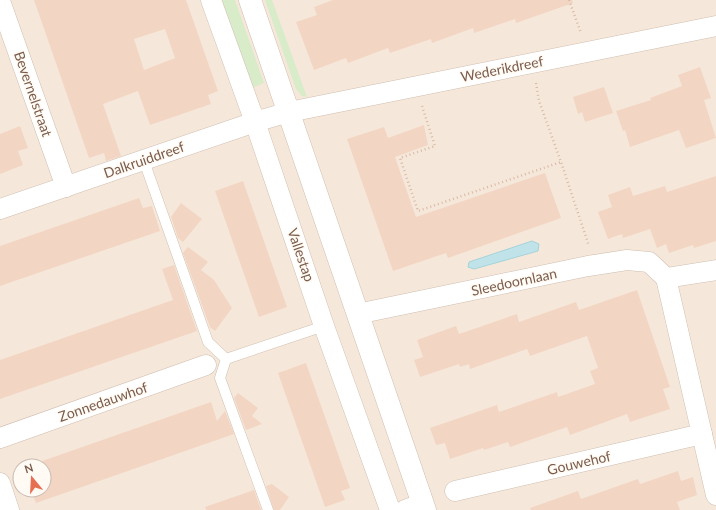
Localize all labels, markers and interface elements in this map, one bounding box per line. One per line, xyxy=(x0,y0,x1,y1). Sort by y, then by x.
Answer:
street label: Bevernelstraat xyxy=(11,49,56,139)
street label: Wederikdreef xyxy=(459,52,545,85)
street label: Dalkruiddreef xyxy=(101,138,186,181)
street label: Vallestap xyxy=(284,226,319,284)
street label: Sleedoornlaan xyxy=(469,264,558,299)
street label: Zonnedauwhof xyxy=(56,378,150,425)
street label: Gouwehof xyxy=(545,447,612,478)
north arrow xyxy=(12,458,52,498)
text: N xyxy=(23,461,35,476)

